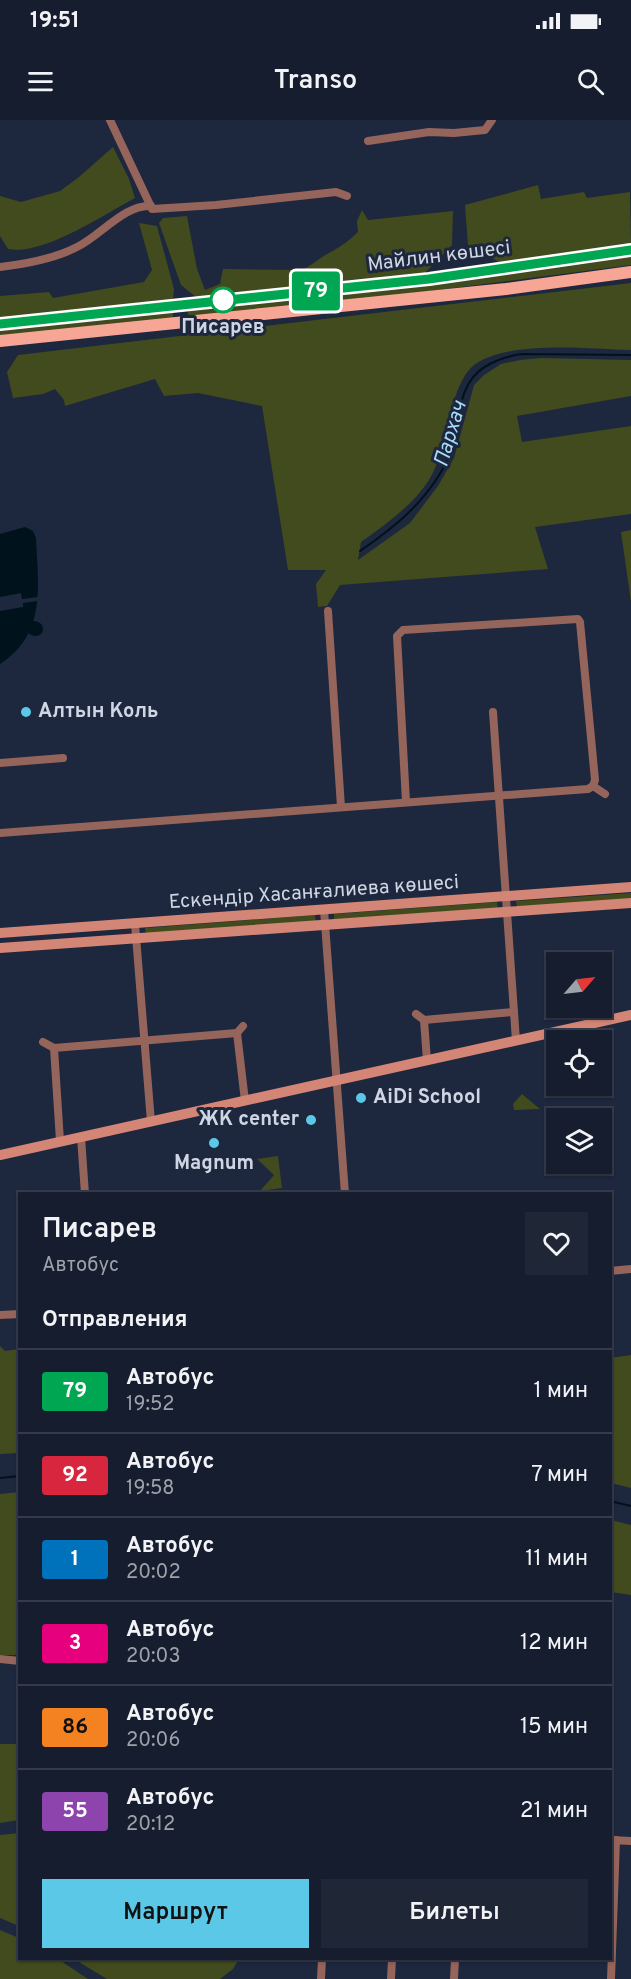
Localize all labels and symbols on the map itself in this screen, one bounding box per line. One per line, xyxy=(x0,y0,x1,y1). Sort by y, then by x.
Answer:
street label: Майлин көшесі xyxy=(366,235,512,279)
line badge: 79 xyxy=(289,272,343,310)
marker: Писарев xyxy=(210,287,236,313)
place label: Писарев xyxy=(181,315,265,341)
water label: Пархач xyxy=(428,397,474,470)
place label: Алтын Коль xyxy=(38,699,158,725)
marker: Алтын Коль xyxy=(19,705,33,719)
street label: Ескендір Хасанғалиева көшесі xyxy=(168,870,460,916)
north arrow xyxy=(546,952,612,1018)
place label: AiDi School xyxy=(373,1085,481,1111)
marker: AiDi School xyxy=(354,1091,368,1105)
place label: ЖК center xyxy=(198,1107,300,1133)
marker: ЖК center xyxy=(304,1113,318,1127)
marker: Magnum xyxy=(207,1136,221,1150)
place label: Magnum xyxy=(174,1151,254,1177)

